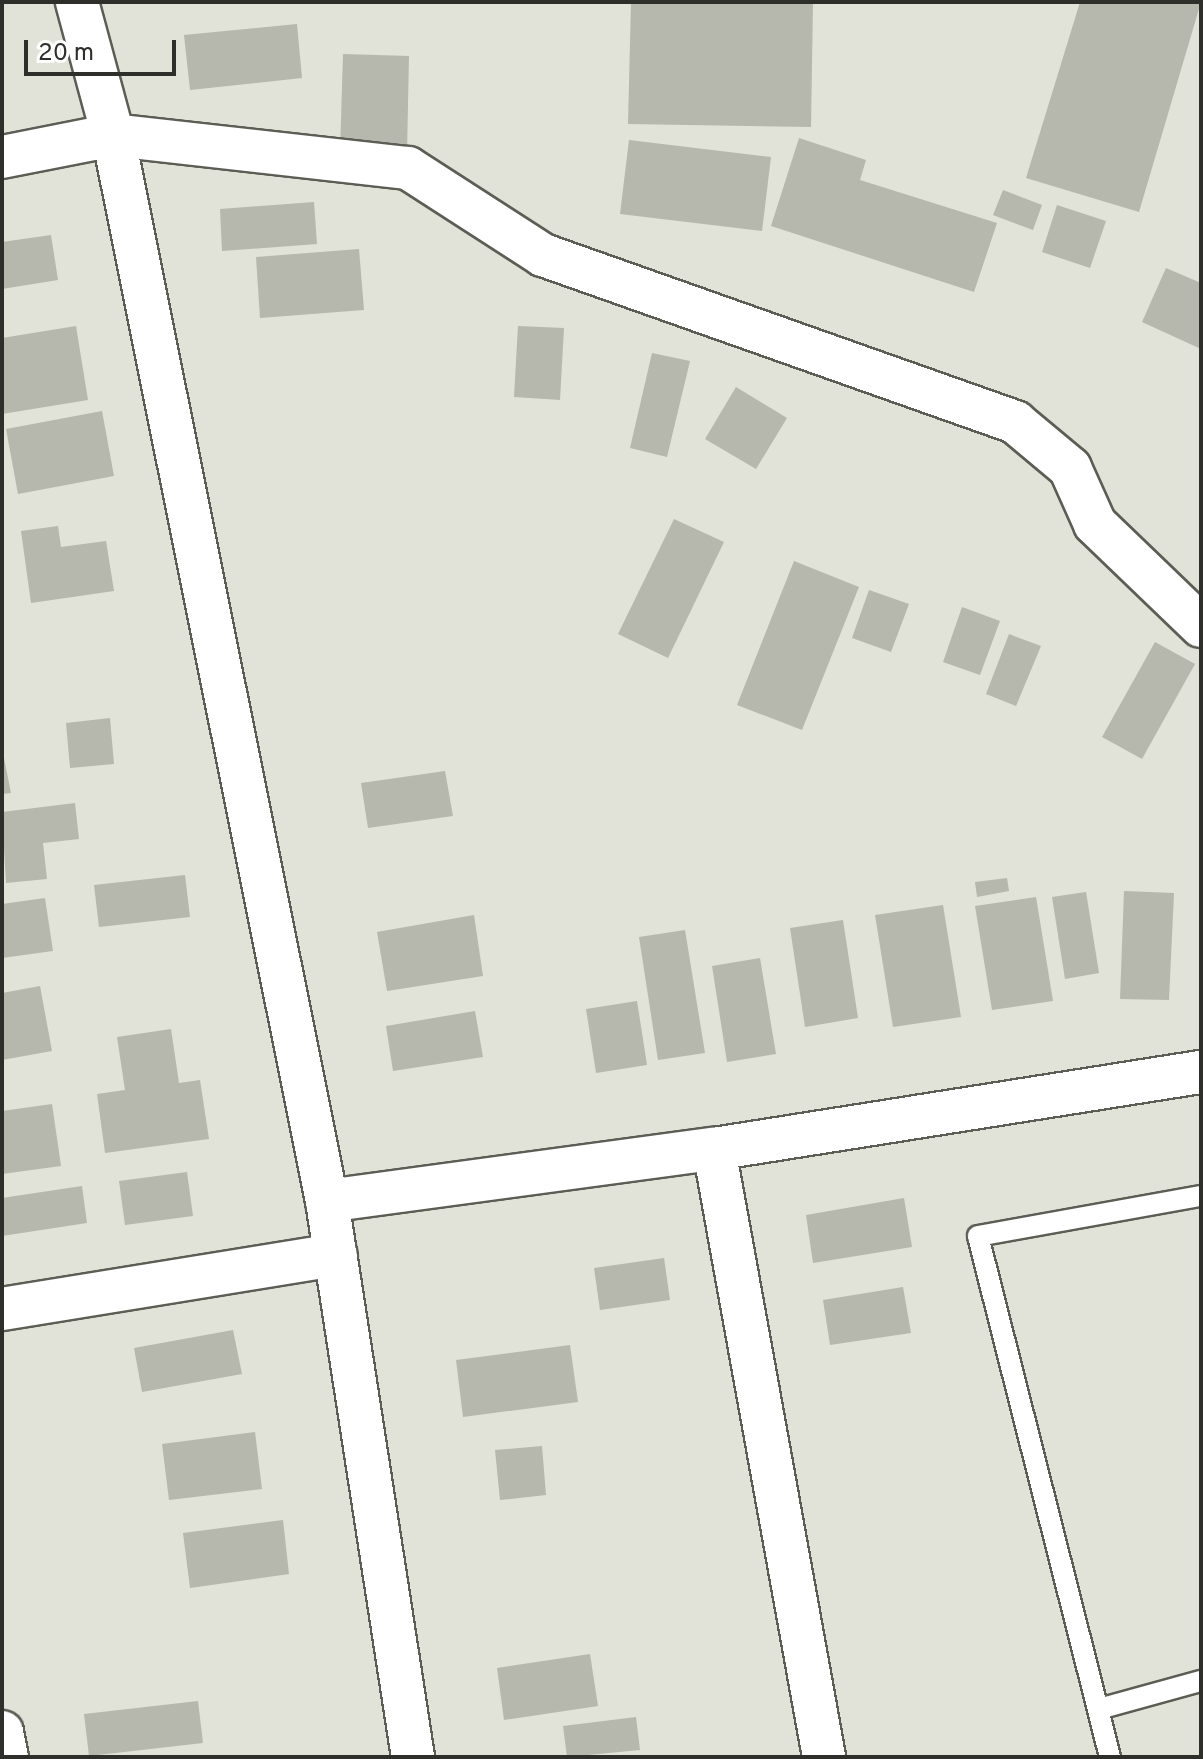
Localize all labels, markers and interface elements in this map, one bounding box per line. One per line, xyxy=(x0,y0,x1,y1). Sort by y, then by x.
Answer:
scale bar xyxy=(28,24,180,74)
text: 20 m xyxy=(38,39,94,69)

